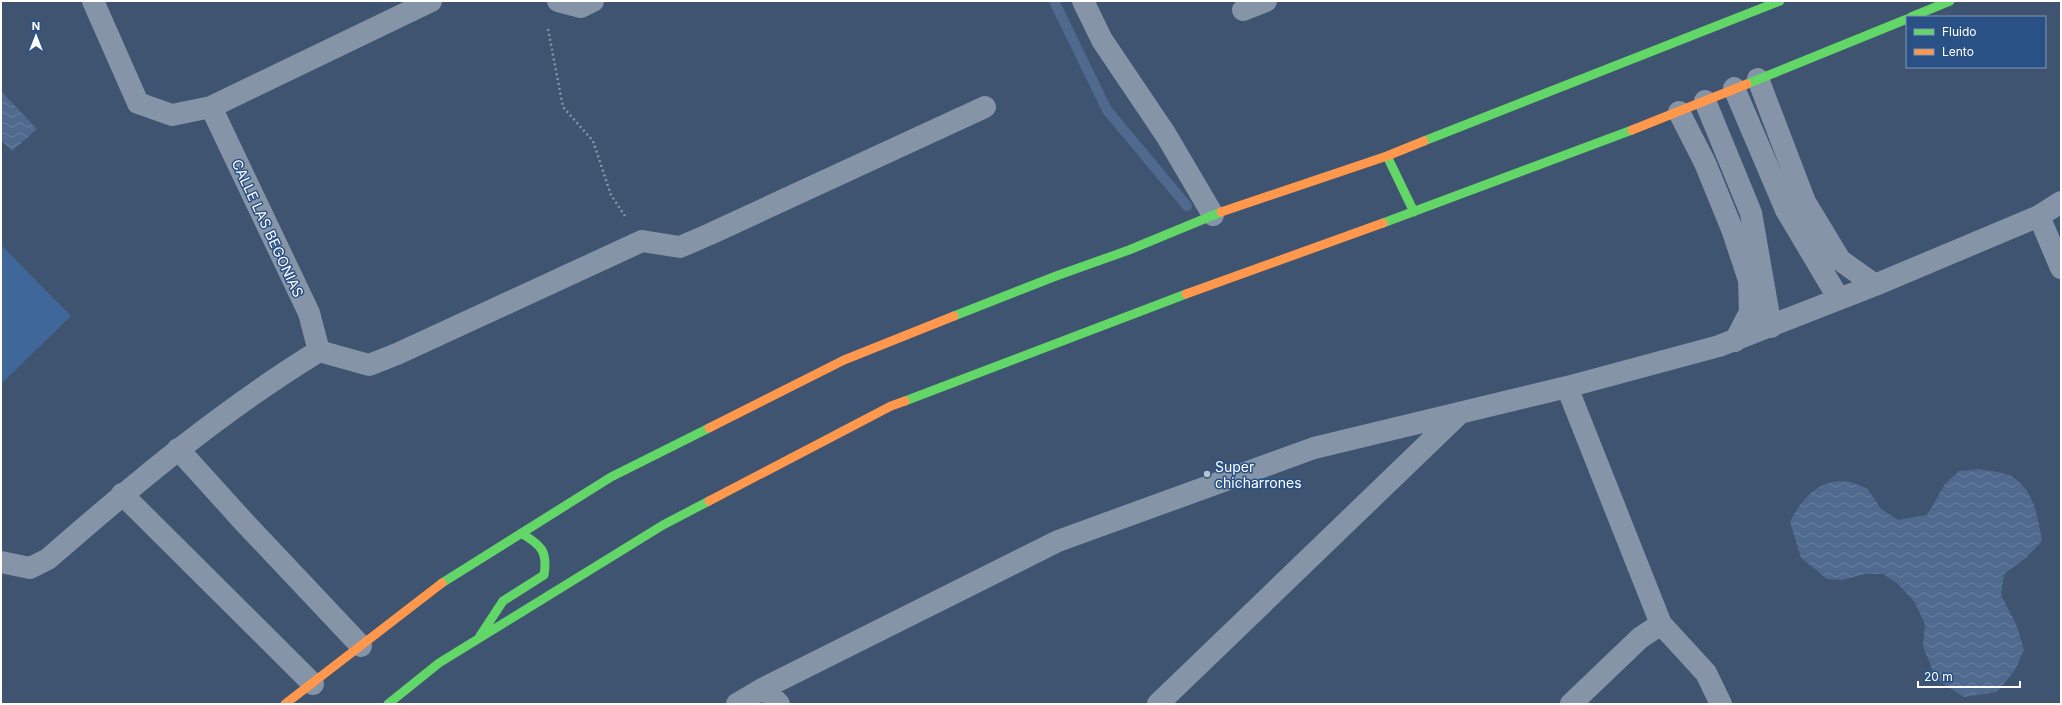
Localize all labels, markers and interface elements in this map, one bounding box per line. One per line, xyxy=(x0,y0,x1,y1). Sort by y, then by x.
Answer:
north arrow xyxy=(16,16,56,56)
legend xyxy=(1906,16,2046,68)
text: N xyxy=(32,19,40,33)
text: Fluido xyxy=(1942,24,1977,39)
text: Lento xyxy=(1942,44,1974,59)
street label: CALLE LAS BEGONIAS xyxy=(229,156,307,300)
place label: Super chicharrones xyxy=(1215,458,1302,491)
marker: Super chicharrones xyxy=(1202,469,1212,479)
scale bar xyxy=(1918,663,2020,689)
text: 20 m xyxy=(1924,669,1953,684)

